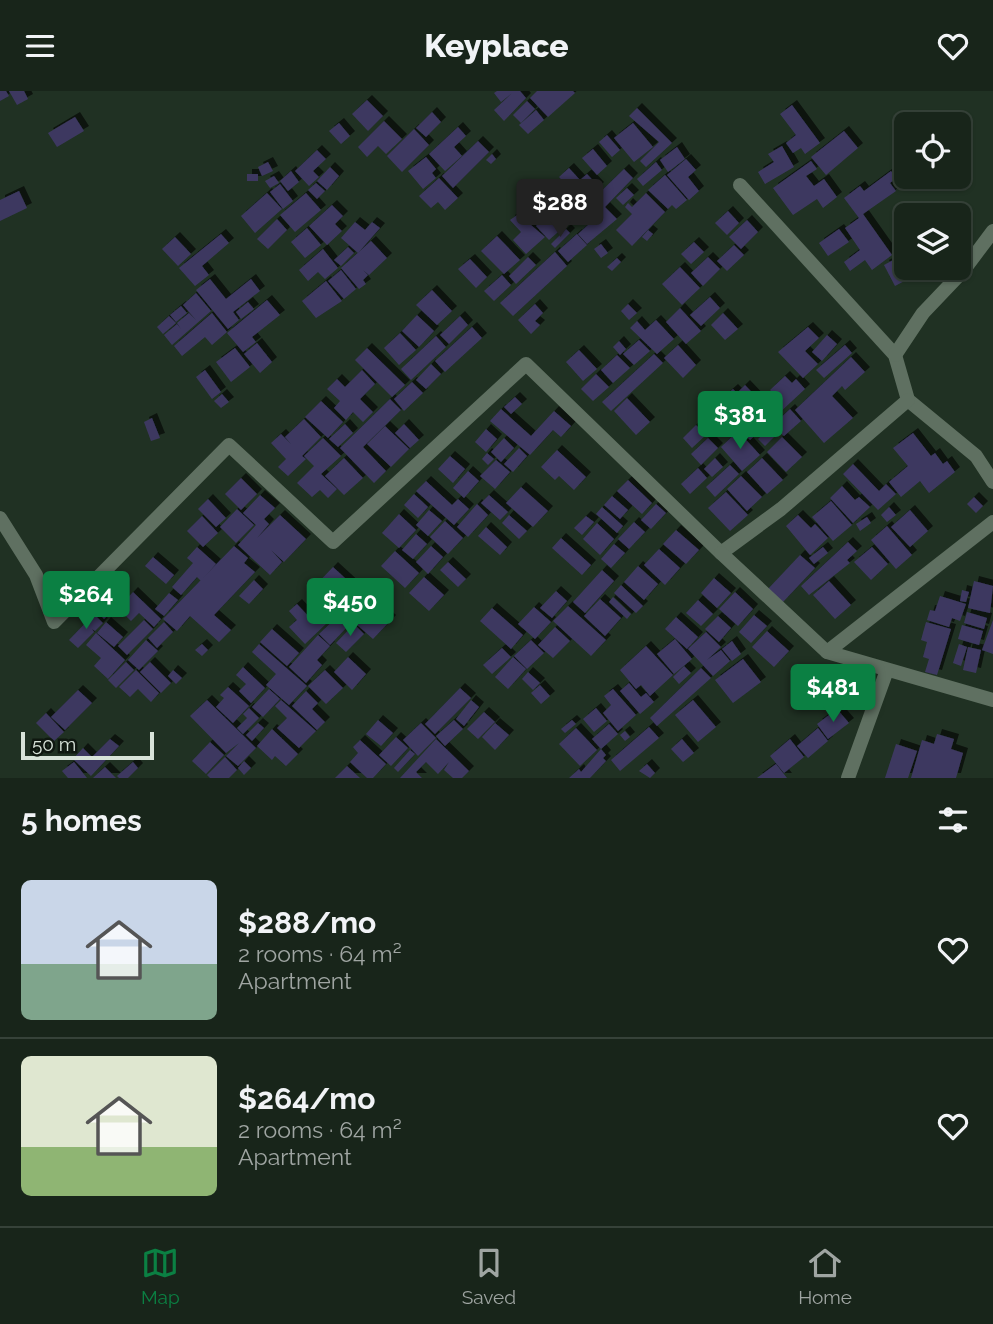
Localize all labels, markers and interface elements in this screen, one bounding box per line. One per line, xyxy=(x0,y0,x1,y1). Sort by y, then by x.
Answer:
icon: menu xyxy=(21,27,59,65)
text: Keyplace xyxy=(424,27,569,64)
icon: heart xyxy=(934,27,972,65)
map controls xyxy=(894,112,971,280)
button: locate xyxy=(894,112,971,189)
pin: $288 xyxy=(519,179,601,239)
text: $288 xyxy=(532,188,588,215)
button: layers xyxy=(894,203,971,280)
pin: $381 xyxy=(699,391,781,451)
text: $381 xyxy=(714,400,766,427)
pin: $264 xyxy=(45,571,127,631)
pin: $450 xyxy=(309,579,391,638)
text: $264 xyxy=(59,580,113,607)
text: $450 xyxy=(323,587,377,614)
pin: $481 xyxy=(792,665,874,724)
text: $481 xyxy=(807,673,859,700)
scale bar xyxy=(21,729,154,761)
text: 50 m xyxy=(32,733,76,755)
icon: filters xyxy=(934,801,972,839)
text: 5 homes xyxy=(21,803,142,838)
text: $288/mo xyxy=(238,905,376,940)
icon: home xyxy=(77,908,161,992)
icon: heart xyxy=(934,931,972,969)
text: 2 rooms · 64 m² xyxy=(238,940,402,967)
text: Apartment xyxy=(238,967,352,994)
text: $264/mo xyxy=(238,1081,375,1116)
icon: home xyxy=(77,1084,161,1168)
icon: heart xyxy=(934,1107,972,1145)
text: 2 rooms · 64 m² xyxy=(238,1116,402,1143)
text: Apartment xyxy=(238,1143,352,1170)
tab: Map xyxy=(141,1244,180,1308)
tab: Saved xyxy=(462,1244,516,1308)
tab: Home xyxy=(798,1244,852,1308)

